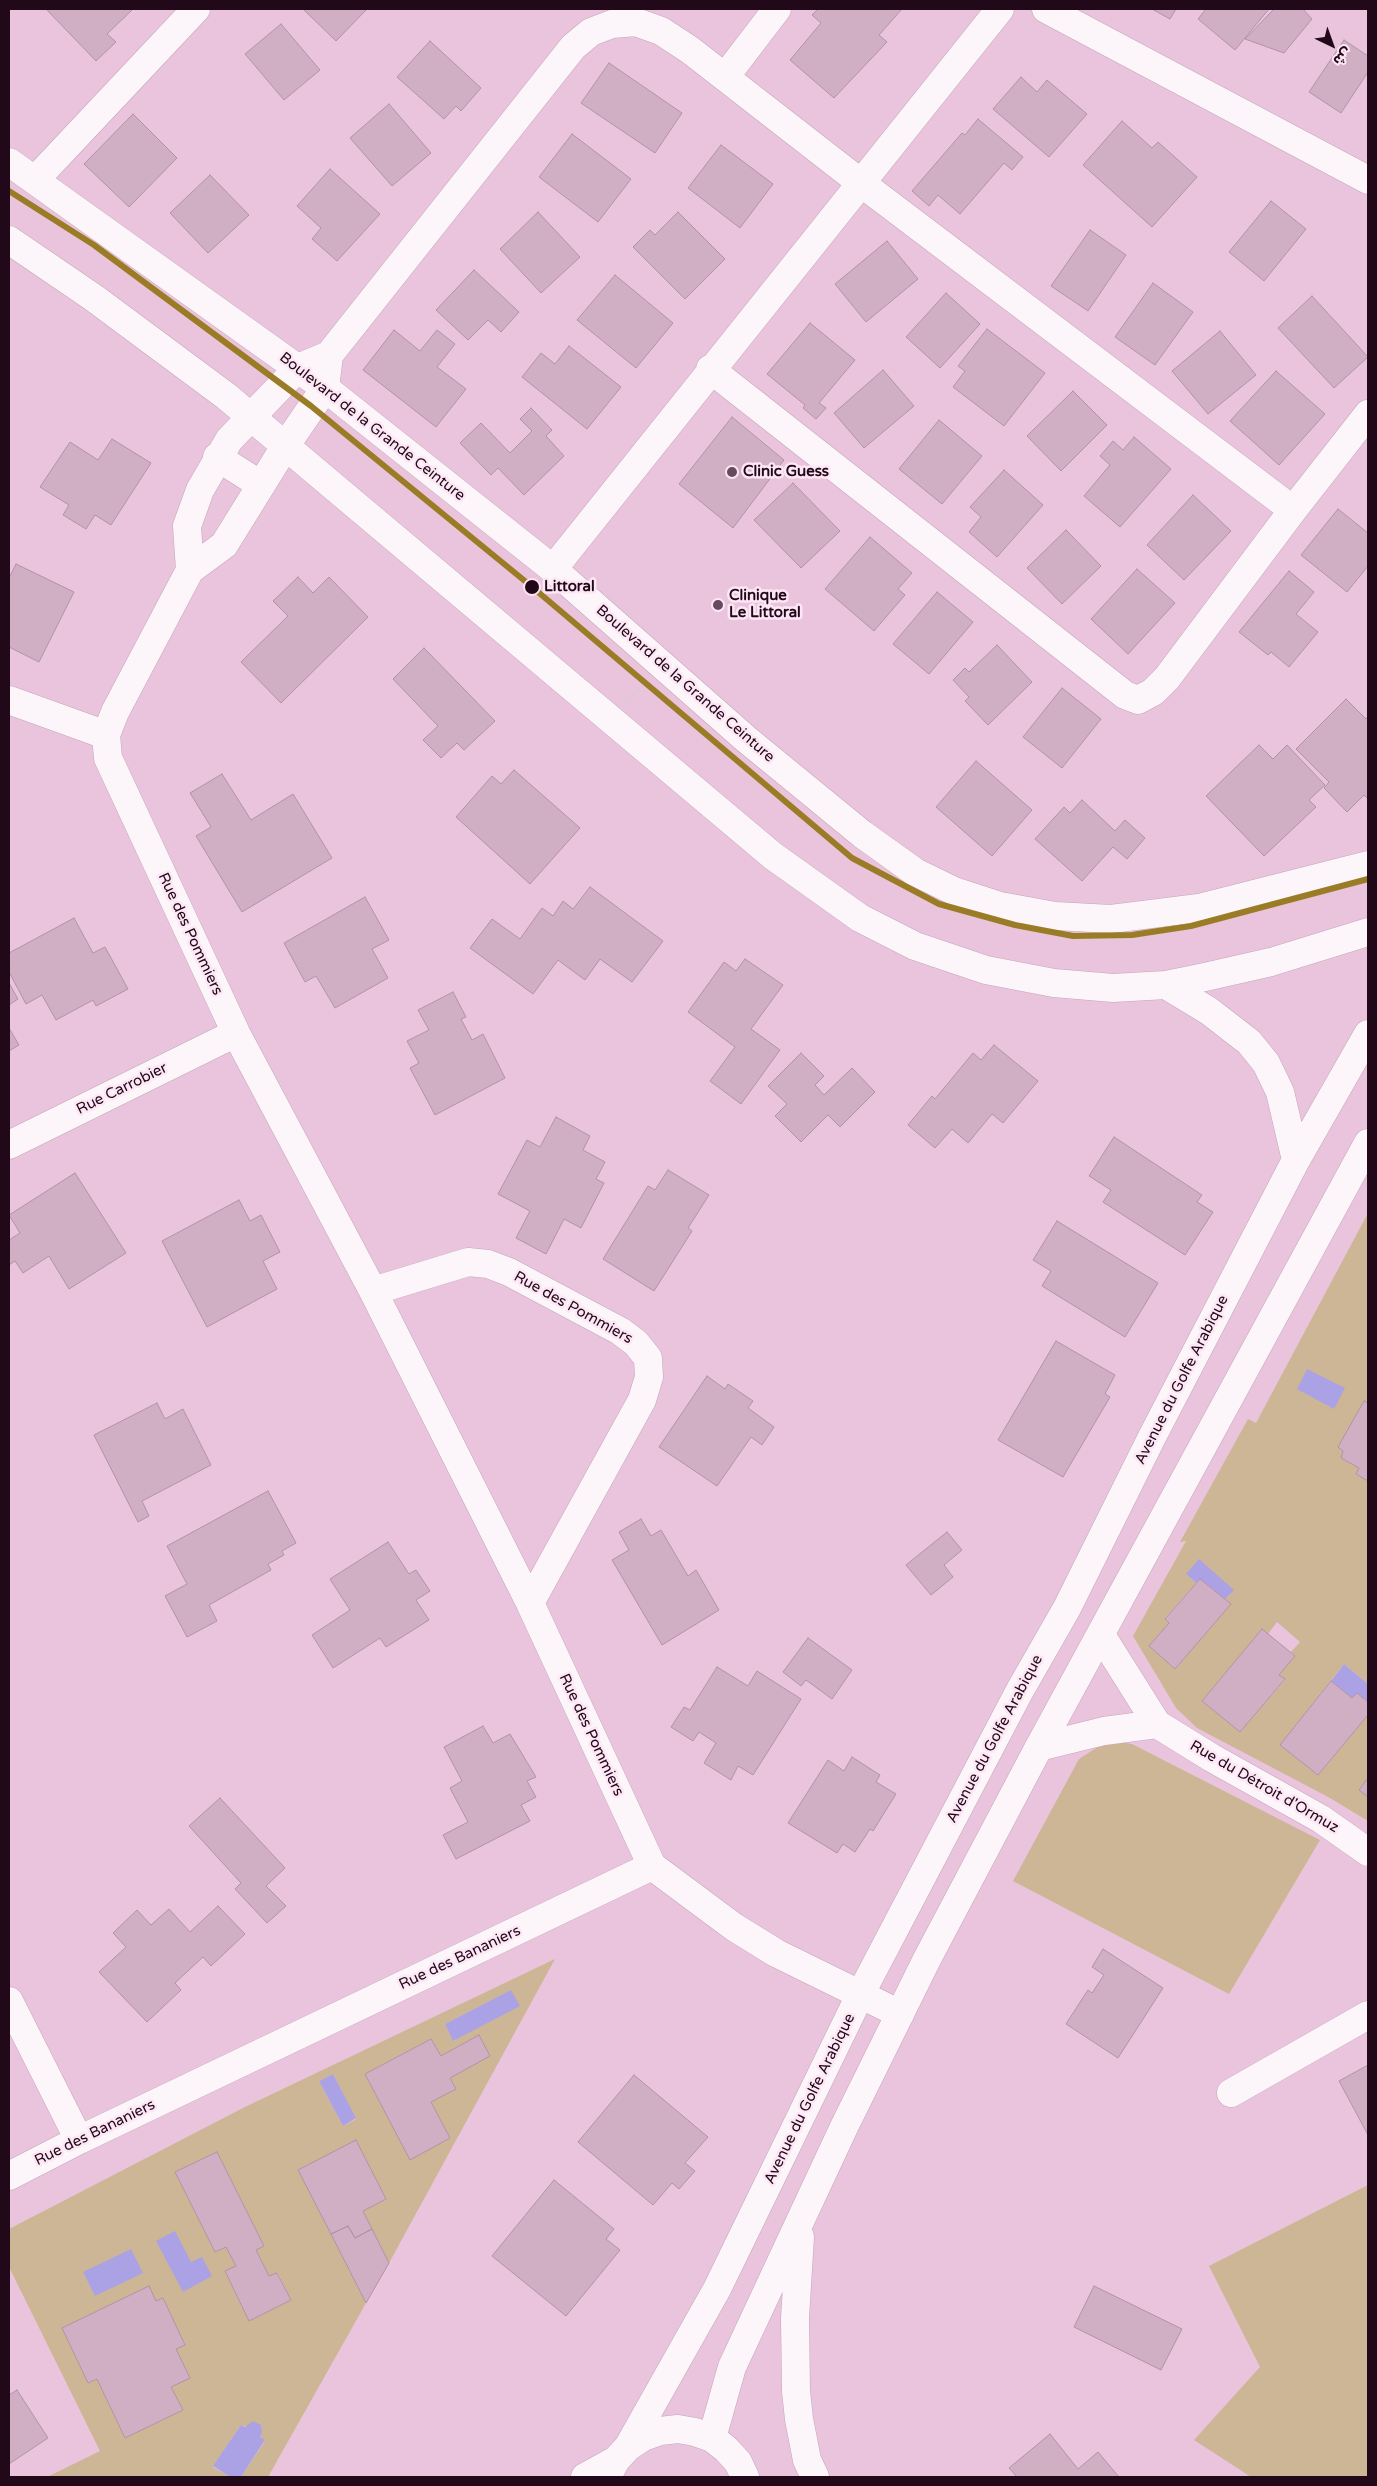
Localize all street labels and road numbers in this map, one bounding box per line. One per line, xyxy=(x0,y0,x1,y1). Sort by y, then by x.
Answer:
street label: Boulevard de la Grande Ceinture xyxy=(276,349,468,505)
street label: Boulevard de la Grande Ceinture xyxy=(592,602,778,766)
street label: Rue des Pommiers xyxy=(154,870,226,998)
street label: Rue Carrobier xyxy=(74,1059,170,1119)
street label: Rue des Pommiers xyxy=(510,1268,636,1348)
street label: Avenue du Golfe Arabique xyxy=(1131,1292,1233,1468)
street label: Avenue du Golfe Arabique xyxy=(943,1652,1047,1826)
street label: Rue des Pommiers xyxy=(555,1671,627,1799)
street label: Rue du Détroit d'Ormuz xyxy=(1186,1737,1342,1837)
street label: Rue des Bananiers xyxy=(396,1922,524,1994)
street label: Avenue du Golfe Arabique xyxy=(761,2011,859,2187)
street label: Rue des Bananiers xyxy=(32,2096,158,2170)

